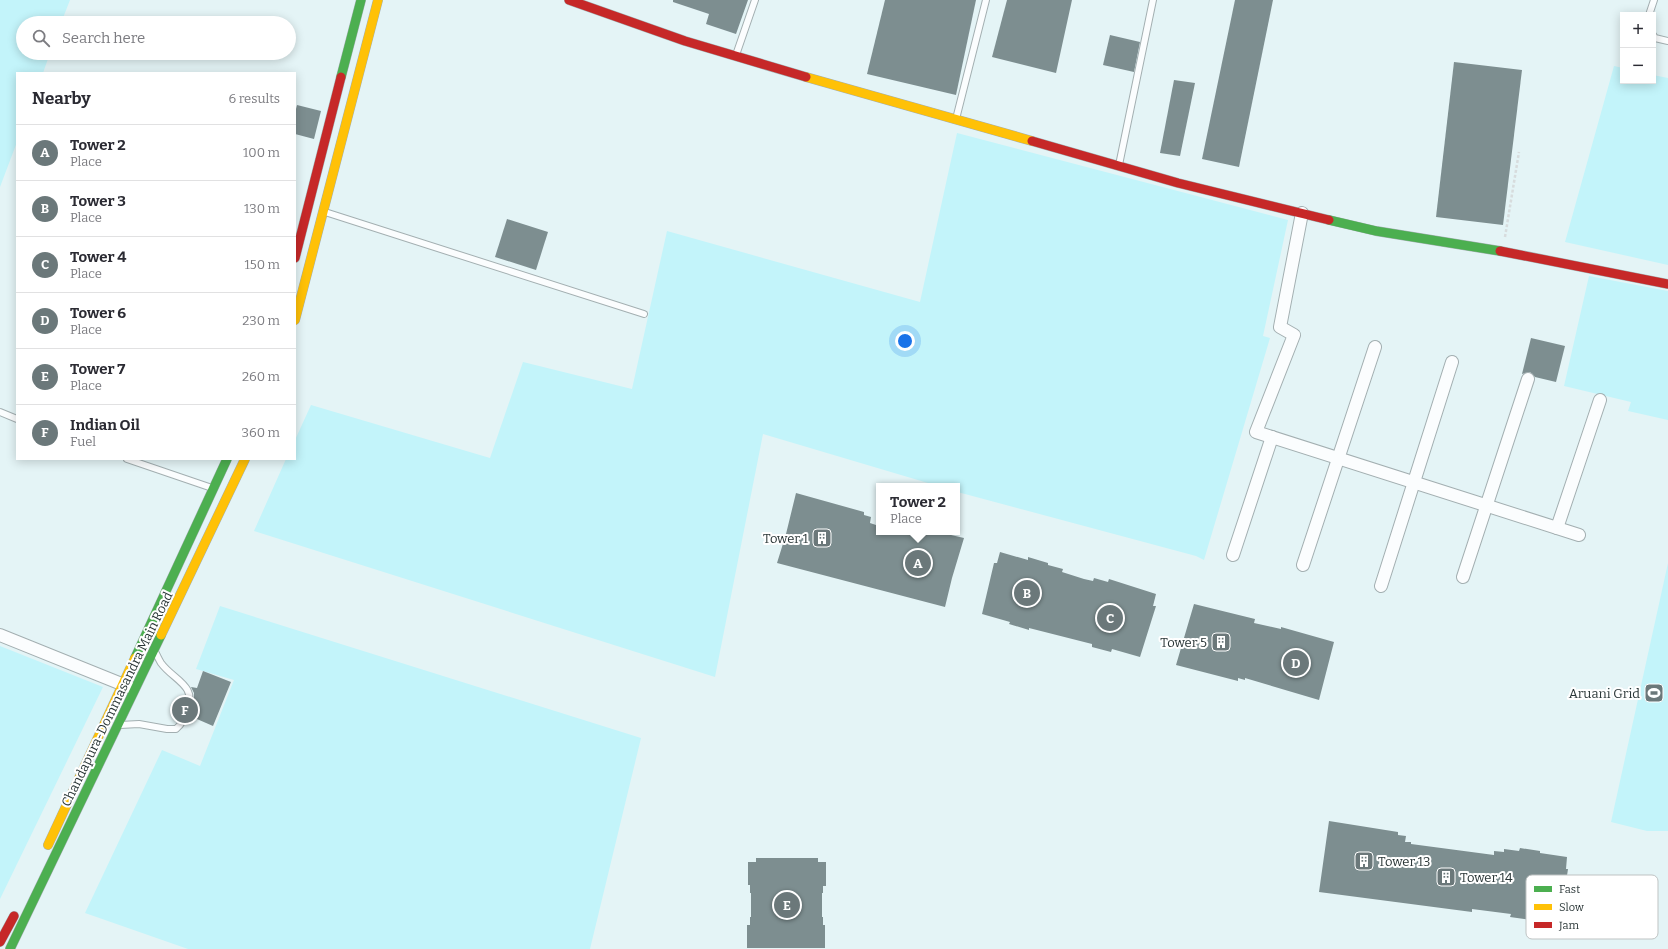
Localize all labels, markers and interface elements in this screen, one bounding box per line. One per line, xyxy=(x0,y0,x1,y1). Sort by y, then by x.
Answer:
map controls xyxy=(1620,12,1656,84)
button: + xyxy=(1620,12,1656,48)
search box xyxy=(16,16,296,60)
icon: search xyxy=(30,27,52,49)
text: Search here xyxy=(62,29,145,47)
button: − xyxy=(1620,48,1656,84)
text: Nearby xyxy=(32,88,91,109)
text: 6 results xyxy=(228,91,280,106)
text: Tower 2 xyxy=(70,136,126,154)
text: A xyxy=(40,145,50,160)
text: 100 m xyxy=(243,145,280,160)
text: Place xyxy=(70,154,102,169)
text: Tower 3 xyxy=(70,192,126,210)
text: B xyxy=(41,201,49,216)
text: 130 m xyxy=(244,201,280,216)
text: Place xyxy=(70,210,102,225)
text: Tower 4 xyxy=(70,248,126,266)
text: C xyxy=(41,257,49,272)
text: 150 m xyxy=(244,257,280,272)
text: Place xyxy=(70,266,102,281)
text: Tower 6 xyxy=(70,304,126,322)
text: D xyxy=(40,313,50,328)
text: 230 m xyxy=(242,313,280,328)
text: Place xyxy=(70,322,102,337)
your location xyxy=(895,331,915,351)
text: Tower 7 xyxy=(70,360,125,378)
text: E xyxy=(41,369,49,384)
text: 260 m xyxy=(242,369,280,384)
text: Place xyxy=(70,378,102,393)
text: Indian Oil xyxy=(70,416,140,434)
text: F xyxy=(41,425,49,440)
text: 360 m xyxy=(242,425,280,440)
text: Fuel xyxy=(70,434,96,449)
popup xyxy=(876,483,960,535)
text: Tower 2 xyxy=(890,493,946,511)
text: Place xyxy=(890,511,922,526)
building icon: Tower 1 xyxy=(811,527,833,549)
place label: Tower 1 xyxy=(763,531,809,546)
pin: A xyxy=(905,548,931,578)
pin: B xyxy=(1014,578,1040,608)
street label: Chandapura-Dommasandra Main Road xyxy=(58,589,176,809)
pin: C xyxy=(1097,603,1123,633)
building icon: Tower 5 xyxy=(1210,631,1232,653)
place label: Tower 5 xyxy=(1160,635,1207,650)
pin: D xyxy=(1283,648,1309,678)
sports icon: Aruani Grid xyxy=(1643,682,1665,704)
place label: Aruani Grid xyxy=(1569,686,1640,701)
pin: F xyxy=(172,695,198,725)
building icon: Tower 13 xyxy=(1353,850,1375,872)
place label: Tower 13 xyxy=(1378,854,1430,869)
building icon: Tower 14 xyxy=(1435,866,1457,888)
place label: Tower 14 xyxy=(1460,870,1513,885)
legend xyxy=(1526,875,1658,939)
text: Fast xyxy=(1559,883,1580,896)
pin: E xyxy=(774,890,800,920)
text: Slow xyxy=(1559,901,1584,914)
text: Jam xyxy=(1558,919,1579,932)

